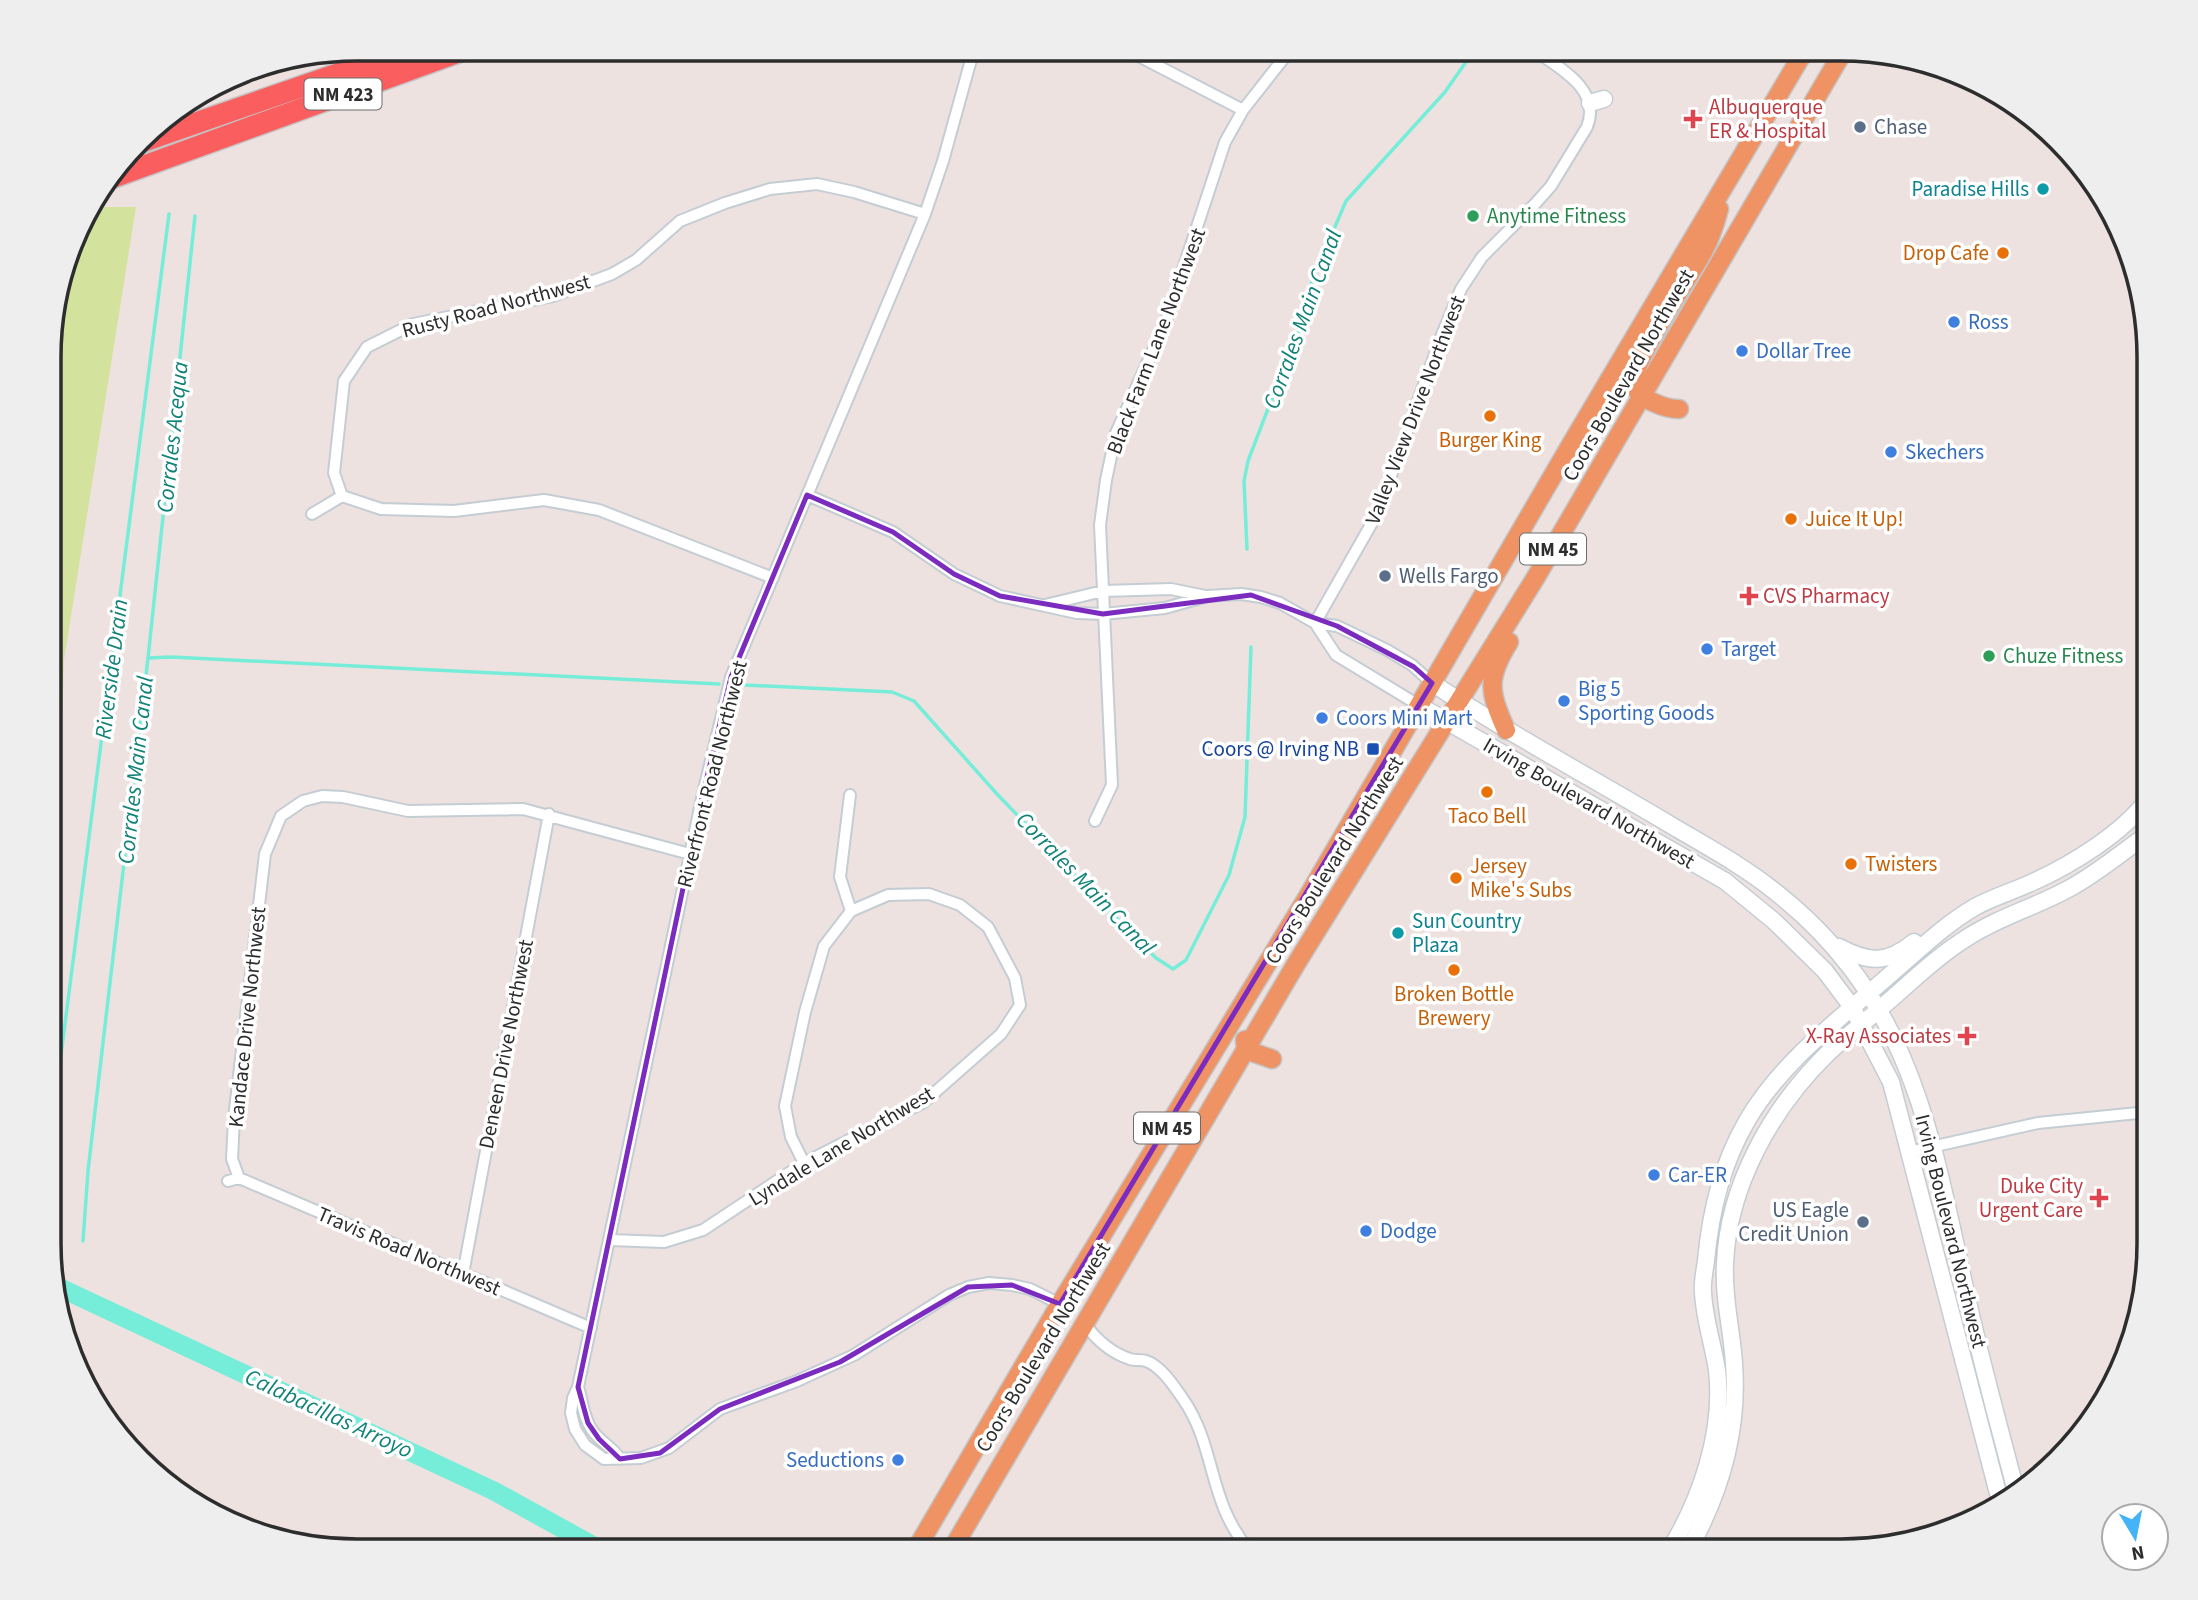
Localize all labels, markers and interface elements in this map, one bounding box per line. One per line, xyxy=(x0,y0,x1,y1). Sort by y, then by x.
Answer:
road number: NM 423 xyxy=(304,78,382,110)
place label: Albuquerque ER & Hospital xyxy=(1709,92,1826,146)
marker: Albuquerque ER & Hospital xyxy=(1683,109,1703,129)
place label: Chase xyxy=(1874,112,1927,142)
marker: Chase xyxy=(1852,119,1868,135)
place label: Paradise Hills xyxy=(1911,174,2029,204)
marker: Paradise Hills xyxy=(2035,181,2051,197)
place label: Anytime Fitness xyxy=(1487,201,1626,231)
marker: Anytime Fitness xyxy=(1465,208,1481,224)
street label: Black Farm Lane Northwest xyxy=(1099,224,1213,458)
water label: Corrales Main Canal xyxy=(1255,225,1350,413)
place label: Drop Cafe xyxy=(1903,238,1989,268)
marker: Drop Cafe xyxy=(1995,245,2011,261)
street label: Coors Boulevard Northwest xyxy=(1555,263,1701,487)
street label: Rusty Road Northwest xyxy=(399,266,593,346)
street label: Valley View Drive Northwest xyxy=(1357,291,1473,529)
place label: Ross xyxy=(1968,307,2009,337)
marker: Ross xyxy=(1946,314,1962,330)
place label: Dollar Tree xyxy=(1756,336,1851,366)
marker: Dollar Tree xyxy=(1734,343,1750,359)
water label: Corrales Acequa xyxy=(148,360,197,514)
marker: Burger King xyxy=(1482,408,1498,424)
place label: Burger King xyxy=(1439,425,1542,455)
place label: Skechers xyxy=(1905,437,1984,467)
marker: Skechers xyxy=(1883,444,1899,460)
place label: Juice It Up! xyxy=(1805,504,1904,534)
marker: Juice It Up! xyxy=(1783,511,1799,527)
road number: NM 45 xyxy=(1520,534,1586,564)
place label: Wells Fargo xyxy=(1399,561,1499,591)
marker: Wells Fargo xyxy=(1377,568,1393,584)
place label: CVS Pharmacy xyxy=(1763,581,1890,611)
marker: CVS Pharmacy xyxy=(1741,588,1757,604)
water label: Riverside Drain xyxy=(87,597,136,741)
place label: Target xyxy=(1721,634,1776,664)
marker: Target xyxy=(1699,641,1715,657)
place label: Chuze Fitness xyxy=(2003,641,2124,671)
marker: Chuze Fitness xyxy=(1981,648,1997,664)
street label: Riverfront Road Northwest xyxy=(669,657,755,891)
water label: Corrales Main Canal xyxy=(109,674,162,866)
place label: Big 5 Sporting Goods xyxy=(1578,674,1714,728)
marker: Big 5 Sporting Goods xyxy=(1556,693,1572,709)
place label: Coors Mini Mart xyxy=(1336,703,1473,733)
marker: Coors Mini Mart xyxy=(1314,710,1330,726)
street label: Irving Boulevard Northwest xyxy=(1477,730,1701,876)
place label: Coors @ Irving NB xyxy=(1202,734,1359,764)
marker: Coors @ Irving NB xyxy=(1365,741,1381,757)
street label: Coors Boulevard Northwest xyxy=(1258,750,1410,970)
marker: Taco Bell xyxy=(1479,784,1495,800)
place label: Taco Bell xyxy=(1448,801,1526,831)
water label: Corrales Main Canal xyxy=(1008,804,1163,963)
place label: Twisters xyxy=(1865,849,1938,879)
place label: Jersey Mike's Subs xyxy=(1470,851,1572,905)
marker: Twisters xyxy=(1843,856,1859,872)
marker: Jersey Mike's Subs xyxy=(1448,870,1464,886)
street label: Kandace Drive Northwest xyxy=(220,905,274,1129)
place label: Sun Country Plaza xyxy=(1412,906,1522,960)
marker: Sun Country Plaza xyxy=(1390,925,1406,941)
street label: Deneen Drive Northwest xyxy=(471,937,541,1151)
marker: Broken Bottle Brewery xyxy=(1446,962,1462,978)
place label: Broken Bottle Brewery xyxy=(1394,979,1514,1033)
place label: X-Ray Associates xyxy=(1806,1021,1951,1051)
marker: X-Ray Associates xyxy=(1957,1026,1977,1046)
street label: Lyndale Lane Northwest xyxy=(743,1079,939,1213)
street label: Irving Boulevard Northwest xyxy=(1907,1111,1995,1351)
road number: NM 45 xyxy=(1134,1112,1200,1144)
place label: Car-ER xyxy=(1668,1160,1727,1190)
marker: Car-ER xyxy=(1646,1167,1662,1183)
place label: Duke City Urgent Care xyxy=(1979,1171,2083,1225)
marker: Duke City Urgent Care xyxy=(2089,1188,2109,1208)
place label: US Eagle Credit Union xyxy=(1738,1195,1849,1249)
street label: Travis Road Northwest xyxy=(313,1199,505,1303)
marker: US Eagle Credit Union xyxy=(1855,1214,1871,1230)
place label: Dodge xyxy=(1380,1216,1437,1246)
marker: Dodge xyxy=(1358,1223,1374,1239)
street label: Coors Boulevard Northwest xyxy=(968,1236,1118,1458)
water label: Calabacillas Arroyo xyxy=(240,1360,418,1467)
place label: Seductions xyxy=(786,1445,884,1475)
marker: Seductions xyxy=(890,1452,906,1468)
north arrow xyxy=(2100,1502,2170,1572)
text: N xyxy=(2129,1538,2146,1567)

